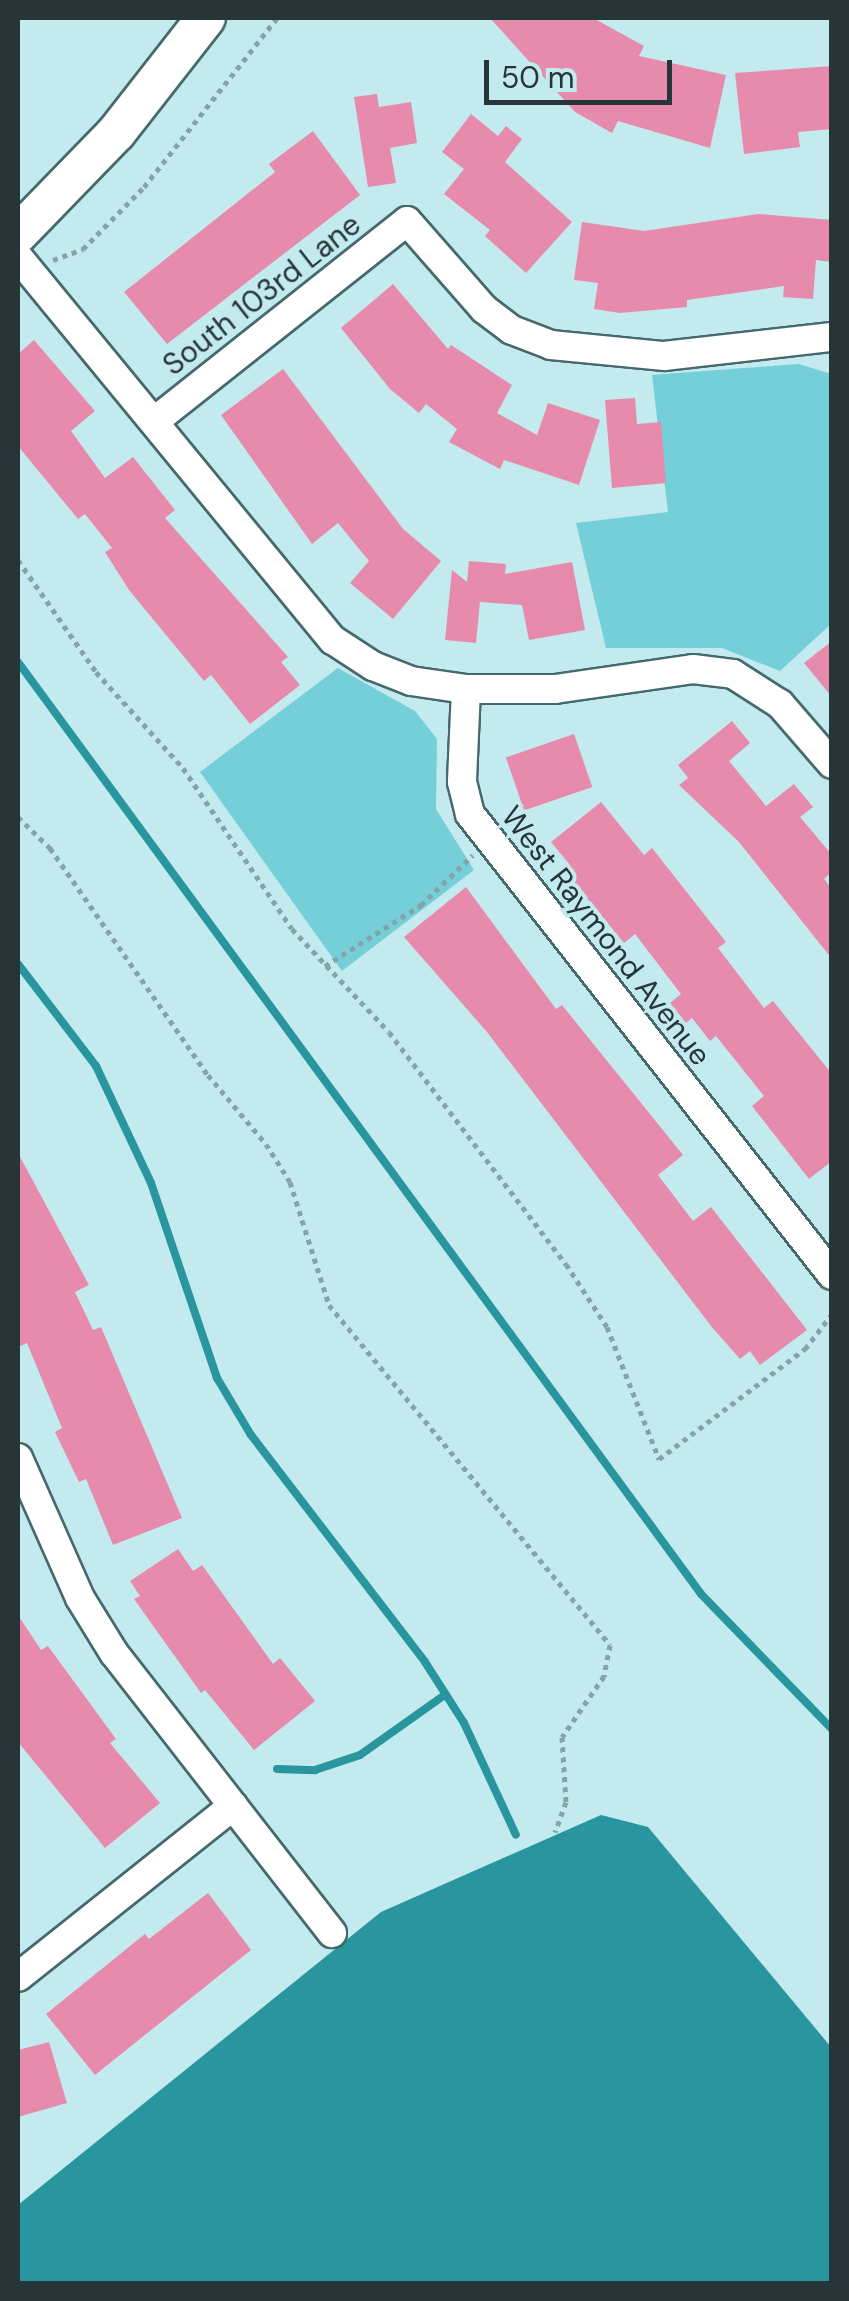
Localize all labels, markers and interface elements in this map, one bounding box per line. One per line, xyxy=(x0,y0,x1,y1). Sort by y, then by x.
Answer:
scale bar xyxy=(489,40,676,102)
text: 50 m xyxy=(501,58,575,97)
street label: South 103rd Lane xyxy=(156,207,368,383)
street label: West Raymond Avenue xyxy=(494,799,718,1073)

